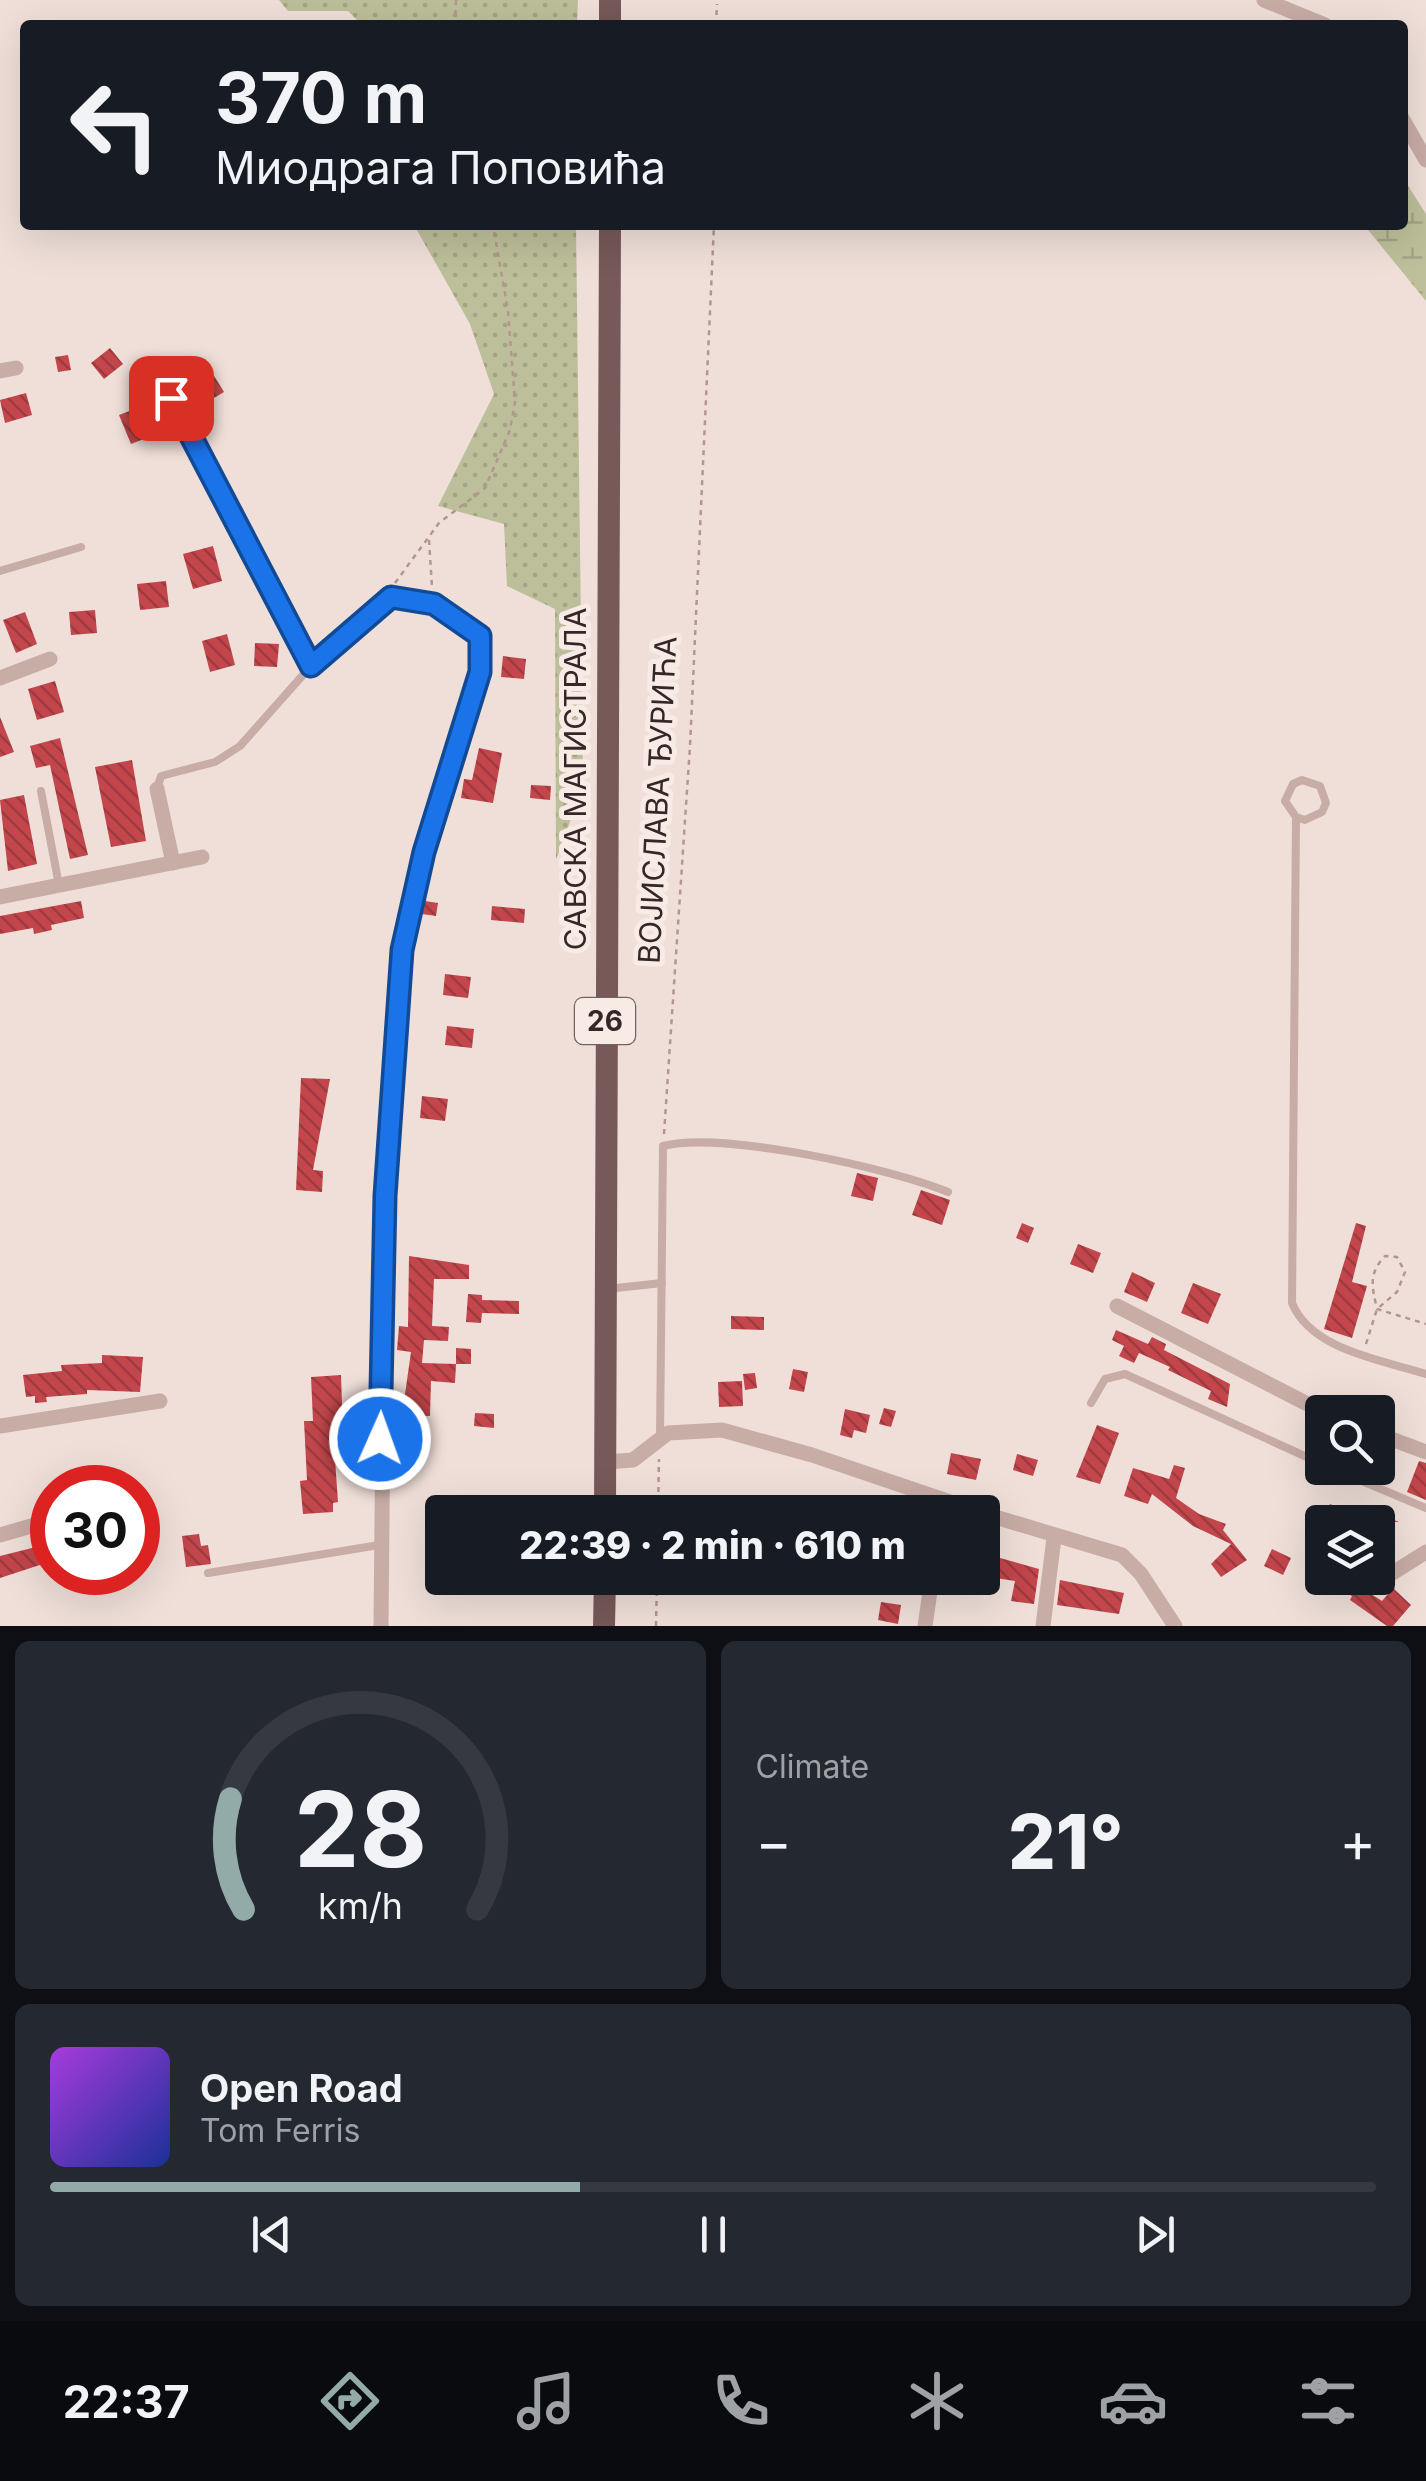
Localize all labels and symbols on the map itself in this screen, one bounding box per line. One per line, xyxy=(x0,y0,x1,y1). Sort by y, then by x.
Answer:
pin xyxy=(129,356,214,441)
street label: САВСКА МАГИСТРАЛА xyxy=(557,608,593,950)
street label: ВОЈИСЛАВА ЂУРИЋА xyxy=(630,635,684,965)
road number: 26 xyxy=(575,998,635,1044)
position arrow xyxy=(328,1387,432,1491)
speed limit sign: 30 xyxy=(30,1465,160,1595)

